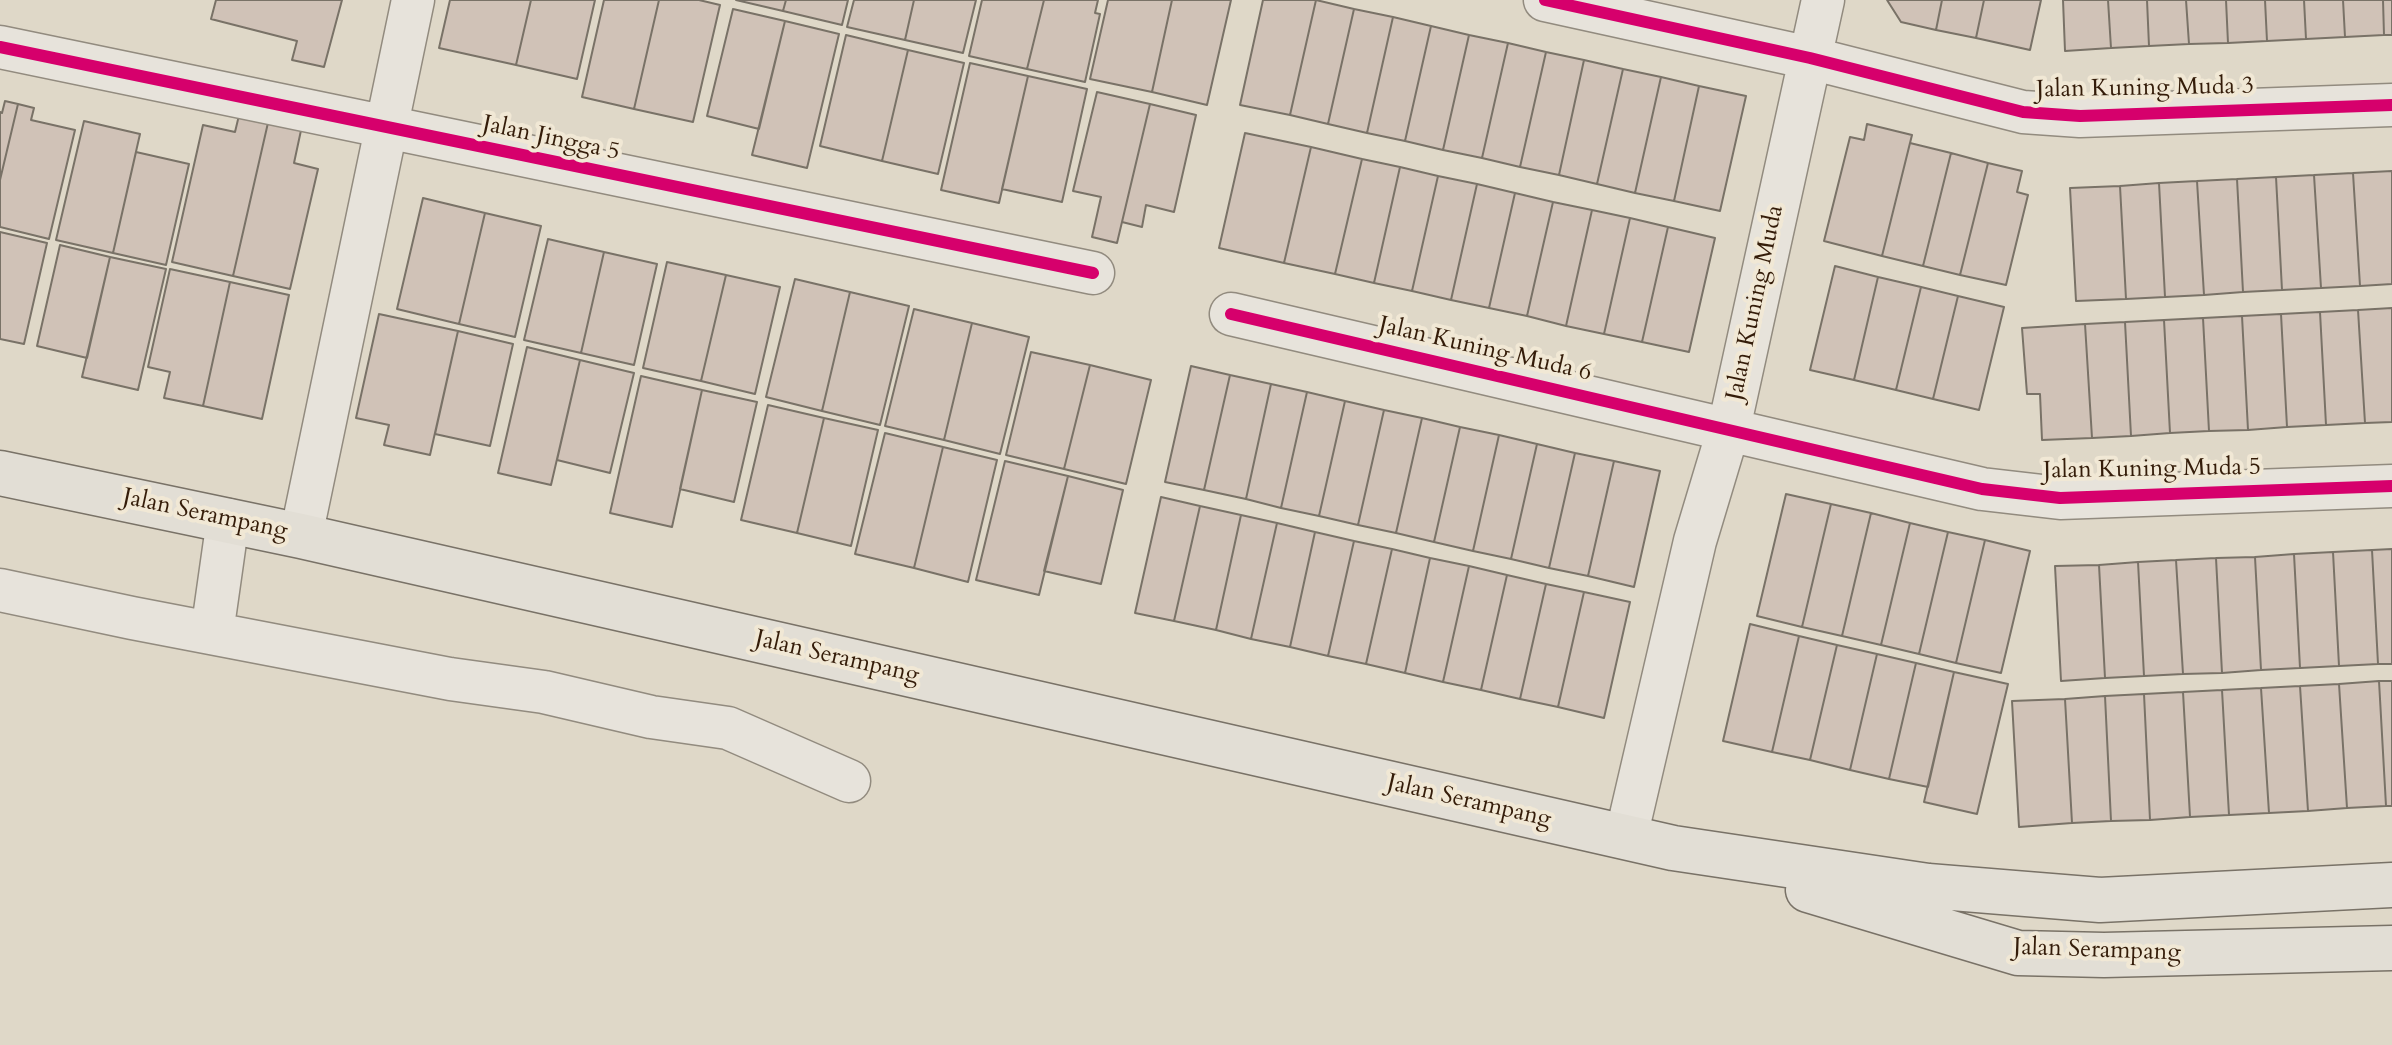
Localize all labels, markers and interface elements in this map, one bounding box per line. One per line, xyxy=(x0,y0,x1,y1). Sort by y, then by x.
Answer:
street label: Jalan Kuning Muda 3 xyxy=(2036,73,2254,105)
street label: Jalan Jingga 5 xyxy=(480,110,622,168)
street label: Jalan Kuning Muda xyxy=(1721,203,1791,403)
street label: Jalan Kuning Muda 6 xyxy=(1376,311,1594,389)
street label: Jalan Kuning Muda 5 xyxy=(2043,454,2261,486)
street label: Jalan Serampang xyxy=(120,483,290,547)
street label: Jalan Serampang xyxy=(752,625,922,691)
street label: Jalan Serampang xyxy=(1384,769,1554,835)
street label: Jalan Serampang xyxy=(2013,934,2181,968)

